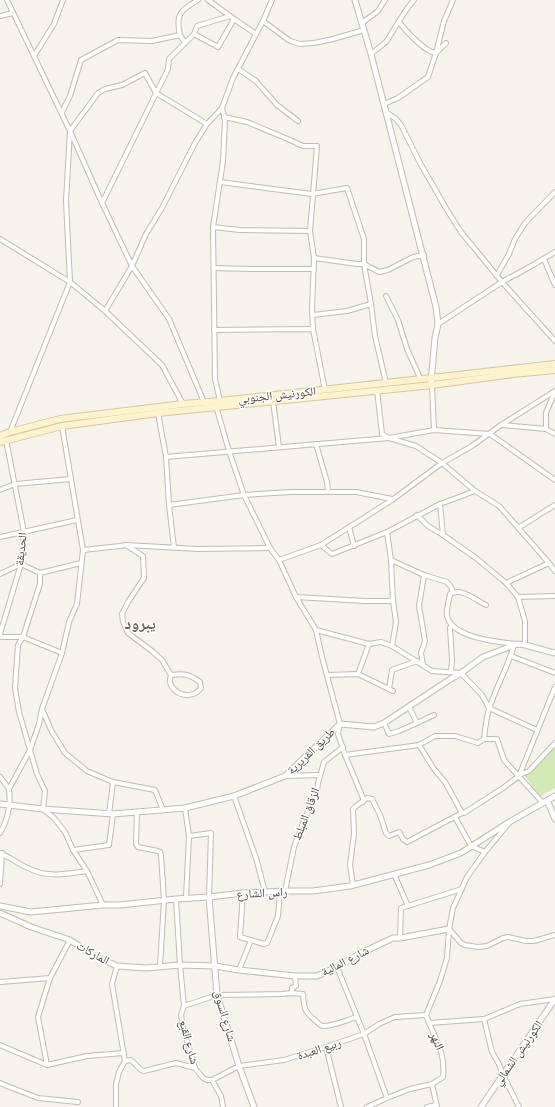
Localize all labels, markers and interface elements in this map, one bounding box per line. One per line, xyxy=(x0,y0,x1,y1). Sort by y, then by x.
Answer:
street label: الكورنيش الجنوبي xyxy=(237,383,317,409)
street label: الحديقة xyxy=(11,531,30,566)
district label: يبرود xyxy=(124,613,156,633)
street label: طريق القريرية xyxy=(284,724,338,777)
street label: الزقاق المبلط xyxy=(289,785,323,842)
street label: راس الشارع xyxy=(236,884,288,902)
street label: الماركات xyxy=(74,937,112,968)
street label: شارع المالية xyxy=(318,942,372,980)
street label: شارع السوق xyxy=(210,989,240,1044)
street label: الكورنيش الشمالي xyxy=(490,1017,548,1090)
street label: شارع القبع xyxy=(175,1018,203,1066)
street label: النهر xyxy=(427,1029,448,1052)
street label: ربيع العبدة xyxy=(295,1034,343,1063)

